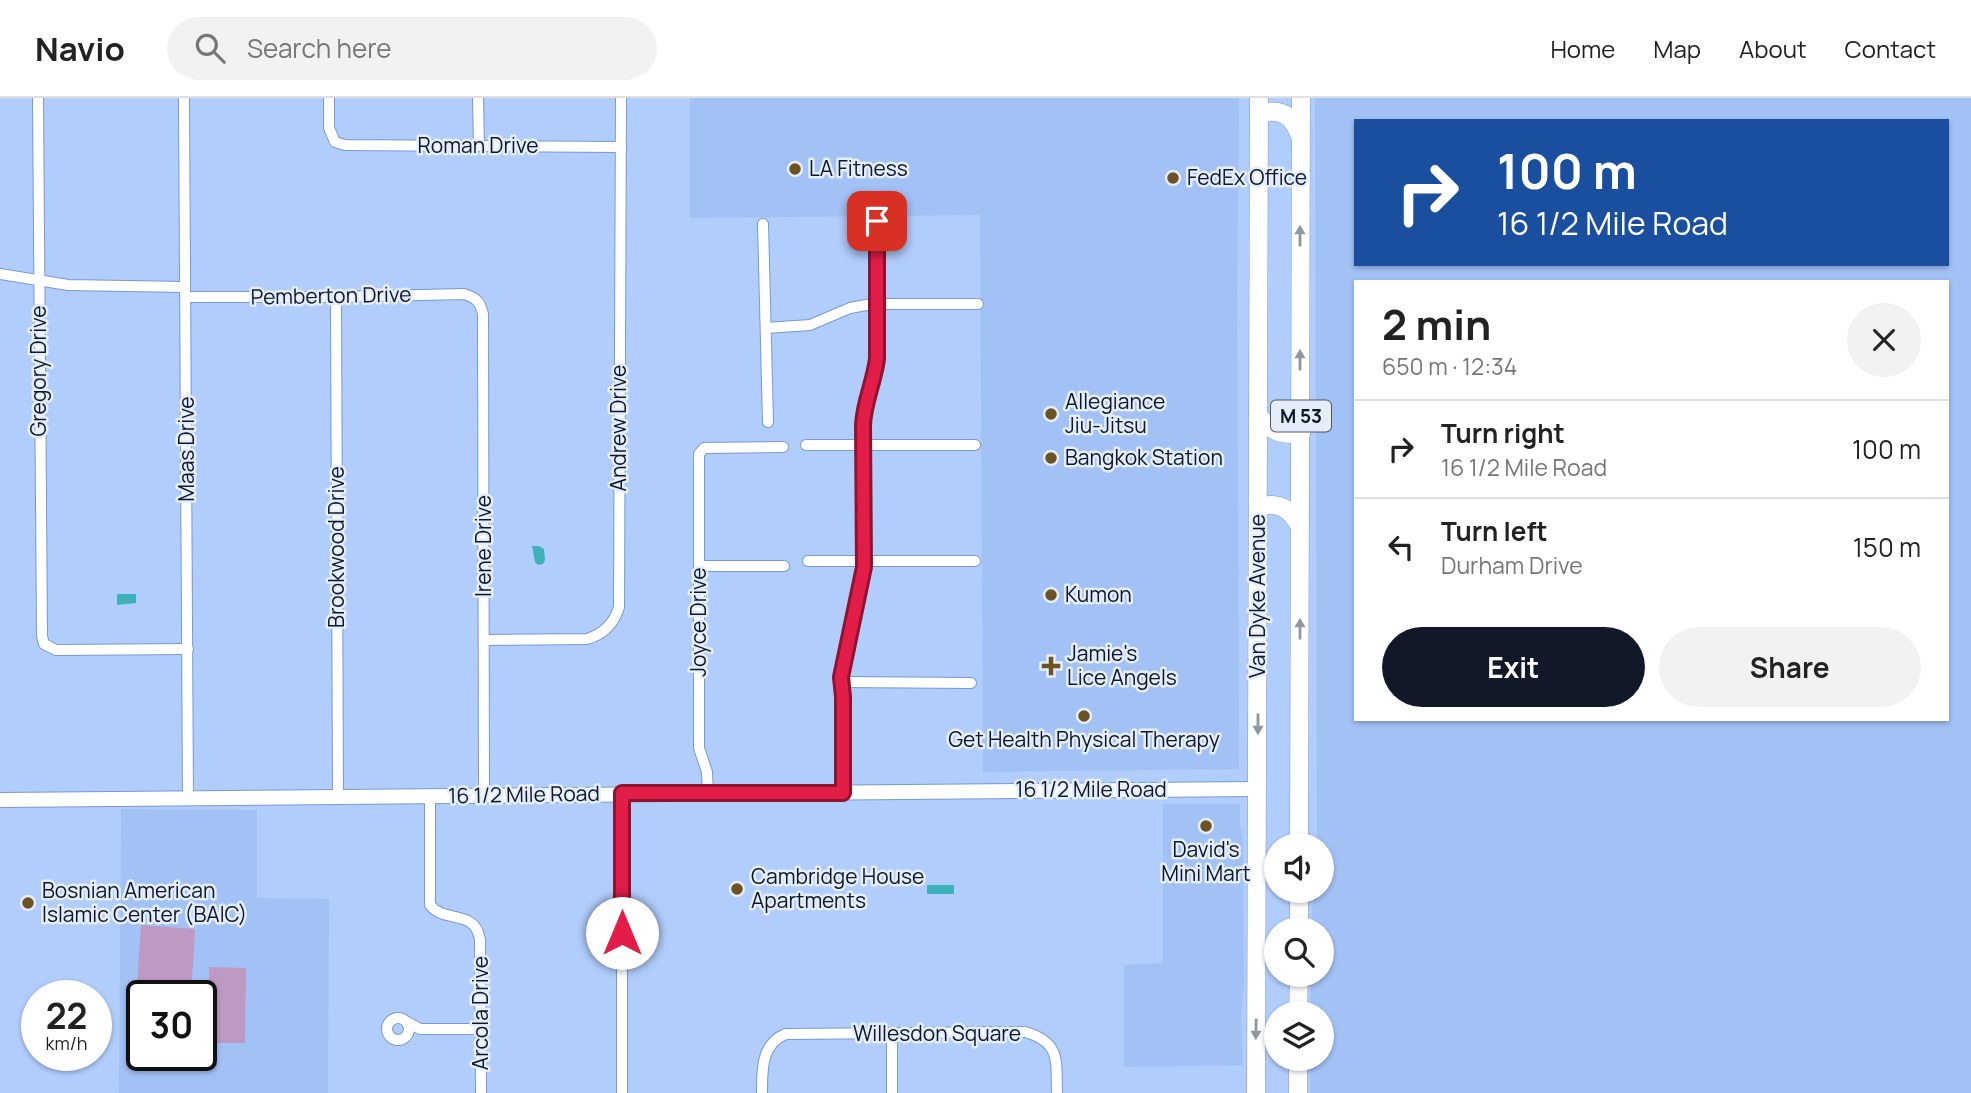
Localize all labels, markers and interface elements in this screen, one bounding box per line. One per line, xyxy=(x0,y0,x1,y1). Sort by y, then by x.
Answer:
search box xyxy=(167,17,657,80)
text: Navio xyxy=(35,26,125,71)
icon: search xyxy=(191,29,229,67)
text: Search here xyxy=(247,30,391,66)
text: Home xyxy=(1550,32,1615,65)
text: Map xyxy=(1653,32,1701,65)
text: About xyxy=(1739,32,1807,65)
text: Contact xyxy=(1845,32,1936,65)
street label: Roman Drive xyxy=(418,131,538,159)
text: 100 m xyxy=(1497,137,1637,204)
icon: right xyxy=(1382,147,1473,238)
place label: LA Fitness xyxy=(809,154,908,182)
marker: LA Fitness xyxy=(787,161,803,177)
place label: FedEx Office xyxy=(1187,163,1307,191)
marker: FedEx Office xyxy=(1165,170,1181,186)
pin xyxy=(847,191,907,251)
text: 16 1/2 Mile Road xyxy=(1497,201,1728,245)
icon: arrive xyxy=(858,202,896,240)
one-way arrow xyxy=(1294,225,1306,247)
street label: Pemberton Drive xyxy=(250,280,412,310)
text: 2 min xyxy=(1382,295,1491,353)
button: close xyxy=(1847,303,1921,377)
street label: Gregory Drive xyxy=(24,305,52,437)
one-way arrow xyxy=(1295,349,1306,371)
text: 650 m · 12:34 xyxy=(1382,350,1517,382)
street label: Andrew Drive xyxy=(604,365,632,491)
place label: Allegiance Jiu-Jitsu xyxy=(1065,387,1165,439)
street label: Maas Drive xyxy=(172,396,200,502)
road number: M 53 xyxy=(1271,400,1331,432)
marker: Allegiance Jiu-Jitsu xyxy=(1043,406,1059,422)
text: Turn right xyxy=(1441,415,1565,451)
icon: right xyxy=(1382,430,1420,468)
text: 100 m xyxy=(1852,431,1921,467)
place label: Bangkok Station xyxy=(1065,443,1223,471)
marker: Bangkok Station xyxy=(1043,450,1059,466)
text: 16 1/2 Mile Road xyxy=(1441,451,1607,483)
street label: Brookwood Drive xyxy=(322,466,350,628)
street label: Irene Drive xyxy=(469,495,497,597)
text: Turn left xyxy=(1441,513,1548,549)
street label: Van Dyke Avenue xyxy=(1243,514,1271,678)
icon: left xyxy=(1382,528,1420,566)
text: 150 m xyxy=(1853,529,1921,565)
text: Durham Drive xyxy=(1441,549,1583,581)
street label: Joyce Drive xyxy=(684,567,712,677)
place label: Kumon xyxy=(1065,580,1132,608)
marker: Kumon xyxy=(1043,587,1059,603)
one-way arrow xyxy=(1294,618,1306,640)
button: Exit xyxy=(1382,627,1645,707)
button: Share xyxy=(1659,627,1921,707)
place label: Jamie's Lice Angels xyxy=(1067,639,1177,691)
marker: Jamie's Lice Angels xyxy=(1041,656,1061,676)
marker: Get Health Physical Therapy xyxy=(1076,708,1092,724)
one-way arrow xyxy=(1252,714,1264,736)
place label: Get Health Physical Therapy xyxy=(948,725,1220,753)
street label: 16 1/2 Mile Road xyxy=(1015,775,1167,803)
street label: 16 1/2 Mile Road xyxy=(448,779,600,809)
marker: David's Mini Mart xyxy=(1198,818,1214,834)
map controls xyxy=(1264,833,1334,1071)
button: sound xyxy=(1264,833,1334,903)
place label: David's Mini Mart xyxy=(1161,835,1251,887)
place label: Cambridge House Apartments xyxy=(751,862,924,914)
place label: Bosnian American Islamic Center (BAIC) xyxy=(42,876,247,928)
marker: Cambridge House Apartments xyxy=(729,881,745,897)
marker: Bosnian American Islamic Center (BAIC) xyxy=(20,895,36,911)
position arrow xyxy=(585,896,659,970)
button: search xyxy=(1264,917,1334,987)
street label: Arcola Drive xyxy=(466,956,494,1070)
speed limit sign: 30 xyxy=(126,980,217,1071)
text: 22 xyxy=(46,992,87,1040)
button: layers xyxy=(1264,1001,1334,1071)
one-way arrow xyxy=(1250,1018,1262,1040)
street label: Willesdon Square xyxy=(853,1019,1021,1047)
text: km/h xyxy=(46,1031,87,1055)

